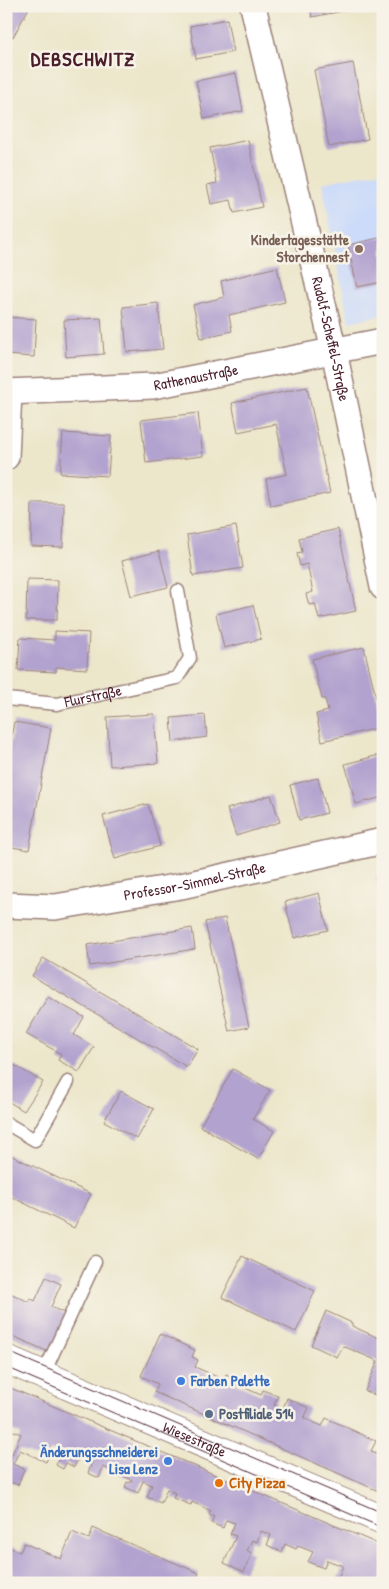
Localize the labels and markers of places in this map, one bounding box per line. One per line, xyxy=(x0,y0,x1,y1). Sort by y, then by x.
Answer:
place label: Kindertagesstätte Storchennest xyxy=(251,229,350,267)
marker: Kindertagesstätte Storchennest xyxy=(353,243,365,255)
place label: Farben Palette xyxy=(190,1370,270,1391)
marker: Farben Palette xyxy=(175,1375,187,1387)
place label: Postfiliale 514 xyxy=(219,1403,294,1424)
marker: Postfiliale 514 xyxy=(203,1408,215,1420)
place label: Änderungsschneiderei Lisa Lenz xyxy=(40,1441,159,1479)
marker: Änderungsschneiderei Lisa Lenz xyxy=(162,1455,174,1467)
place label: City Pizza xyxy=(229,1472,285,1494)
marker: City Pizza xyxy=(213,1477,225,1489)

